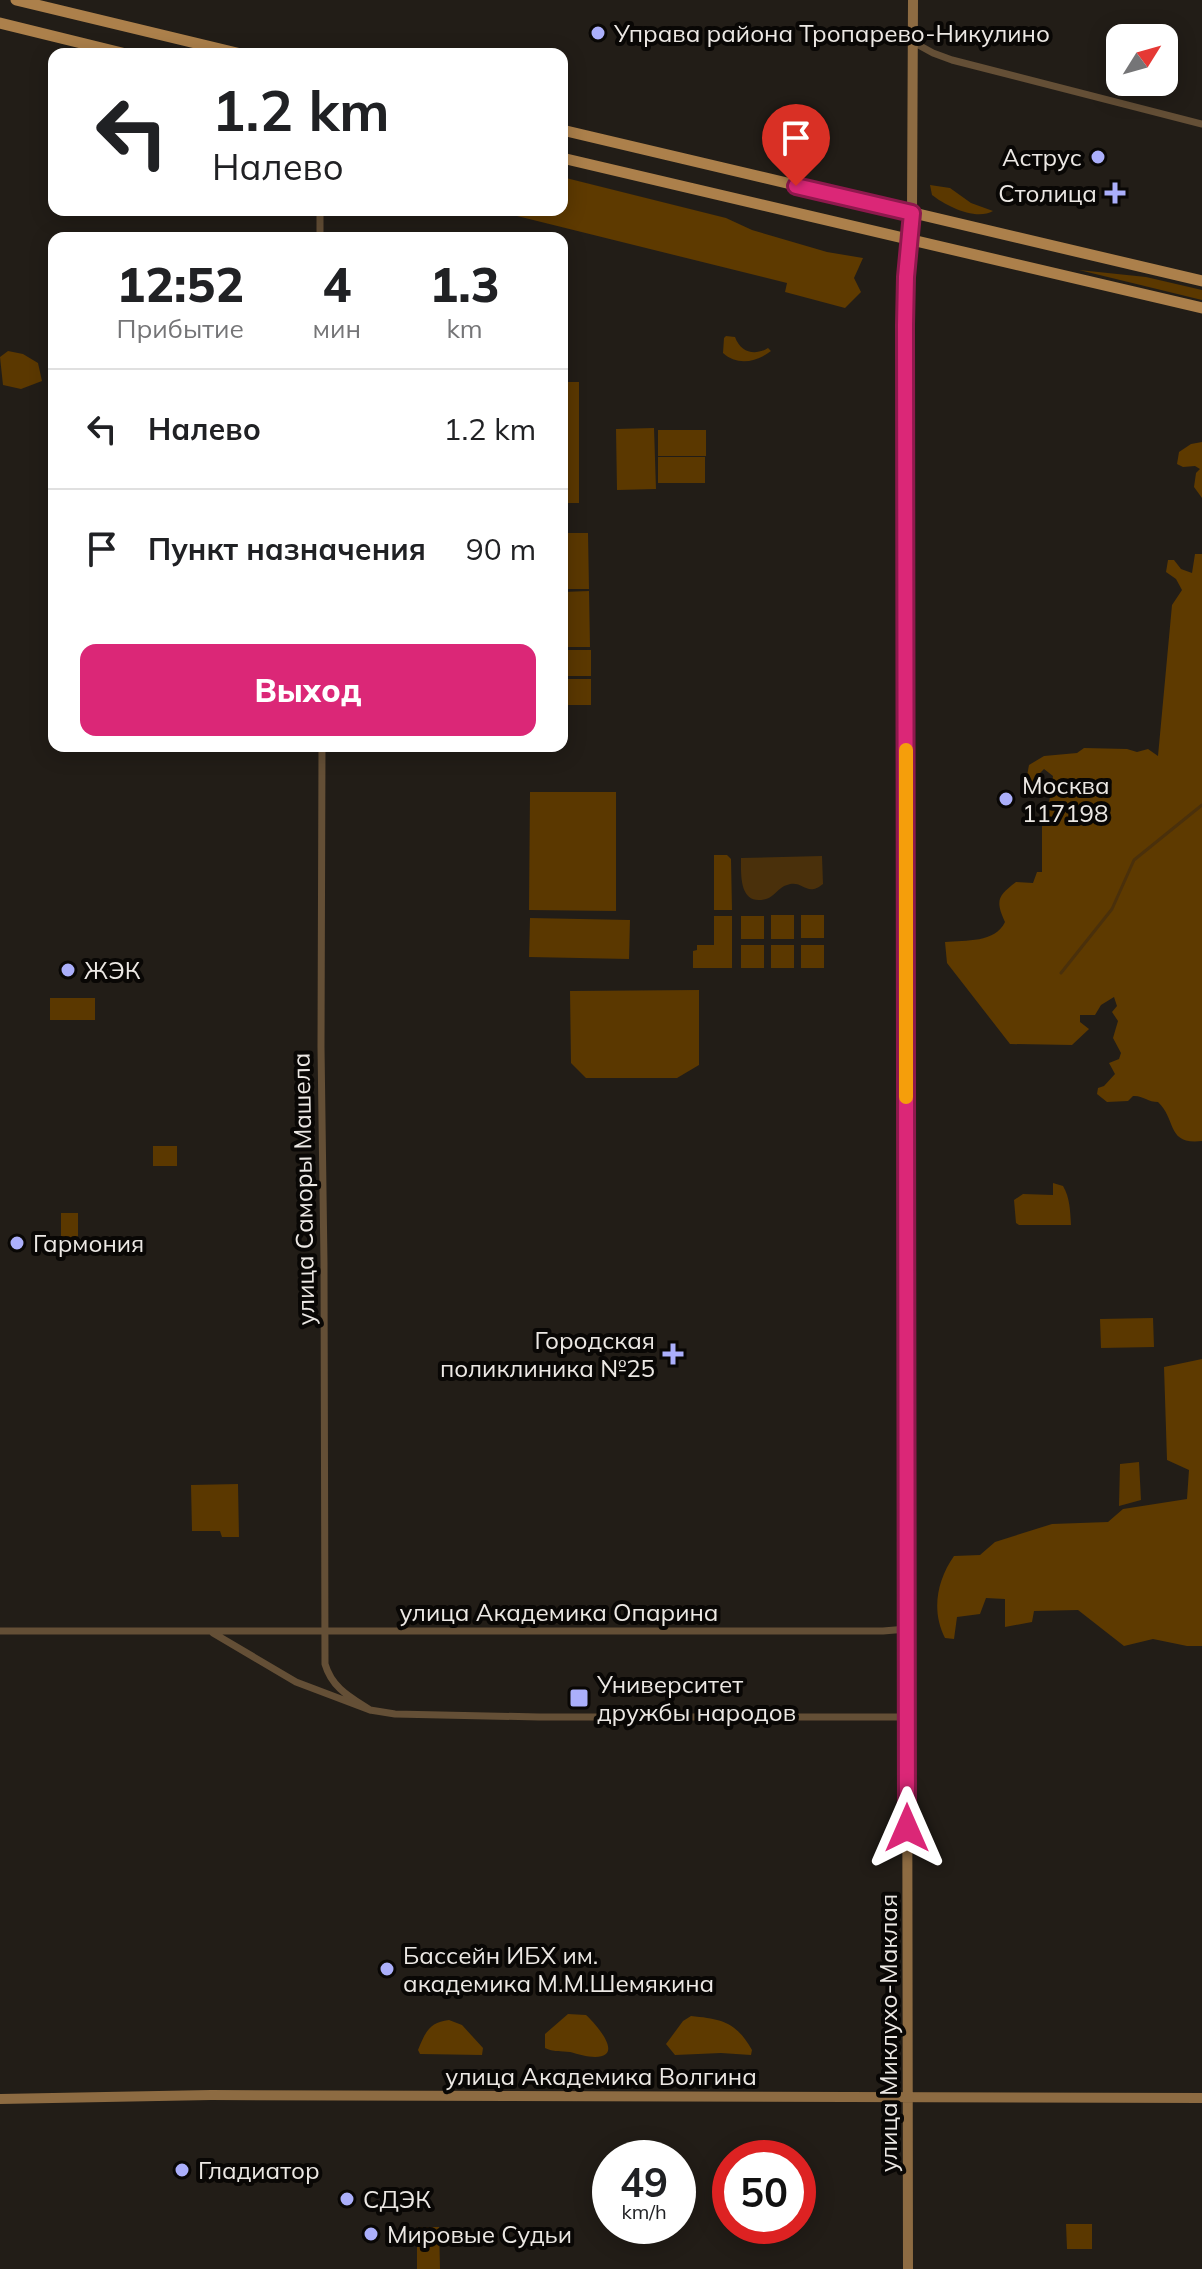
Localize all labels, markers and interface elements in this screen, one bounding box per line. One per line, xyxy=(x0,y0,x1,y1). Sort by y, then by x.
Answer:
place label: Управа района Тропарево-Никулино xyxy=(613,18,1050,48)
marker: Управа района Тропарево-Никулино xyxy=(589,24,607,42)
north arrow xyxy=(1106,24,1178,96)
map controls xyxy=(1106,24,1178,96)
text: 1.2 km xyxy=(212,75,390,145)
icon: left xyxy=(80,80,184,184)
pin xyxy=(762,104,830,186)
icon: arrive xyxy=(774,116,818,160)
place label: Аструс xyxy=(1002,142,1082,172)
text: Налево xyxy=(212,144,344,189)
marker: Аструс xyxy=(1089,148,1107,166)
place label: Столица xyxy=(998,178,1097,208)
marker: Столица xyxy=(1104,182,1126,204)
text: 12:52 xyxy=(116,254,244,314)
text: 4 xyxy=(322,254,351,314)
text: 1.3 xyxy=(429,254,500,314)
text: Прибытие xyxy=(117,312,244,345)
text: мин xyxy=(313,312,361,345)
text: km xyxy=(446,312,483,345)
icon: left xyxy=(80,407,124,451)
text: Налево xyxy=(148,410,261,448)
text: 1.2 km xyxy=(444,410,536,448)
icon: arrive xyxy=(80,527,124,571)
text: Пункт назначения xyxy=(148,530,426,568)
text: 90 m xyxy=(466,530,536,568)
button: Выход xyxy=(80,644,536,736)
place label: Москва 117198 xyxy=(1022,770,1110,828)
marker: Москва 117198 xyxy=(997,790,1015,808)
place label: ЖЭК xyxy=(84,955,141,985)
marker: ЖЭК xyxy=(59,961,77,979)
street label: улица Саморы Машела xyxy=(286,1052,320,1326)
place label: Гармония xyxy=(33,1228,144,1258)
marker: Гармония xyxy=(8,1234,26,1252)
place label: Городская поликлиника №25 xyxy=(440,1325,655,1383)
marker: Городская поликлиника №25 xyxy=(662,1343,684,1365)
street label: улица Академика Опарина xyxy=(400,1597,718,1627)
place label: Университет дружбы народов xyxy=(596,1669,796,1727)
marker: Университет дружбы народов xyxy=(568,1687,590,1709)
position arrow xyxy=(865,1786,949,1870)
street label: улица Миклухо-Маклая xyxy=(873,1894,903,2172)
place label: Бассейн ИБХ им. академика М.М.Шемякина xyxy=(403,1940,714,1998)
marker: Бассейн ИБХ им. академика М.М.Шемякина xyxy=(378,1960,396,1978)
street label: улица Академика Волгина xyxy=(445,2061,757,2091)
speed limit sign: 50 xyxy=(712,2140,816,2244)
place label: Гладиатор xyxy=(198,2155,320,2185)
text: 49 xyxy=(620,2157,668,2207)
marker: Гладиатор xyxy=(173,2161,191,2179)
place label: СДЭК xyxy=(363,2184,431,2214)
marker: СДЭК xyxy=(338,2190,356,2208)
text: km/h xyxy=(621,2199,667,2224)
place label: Мировые Судьи xyxy=(387,2219,572,2249)
marker: Мировые Судьи xyxy=(362,2225,380,2243)

